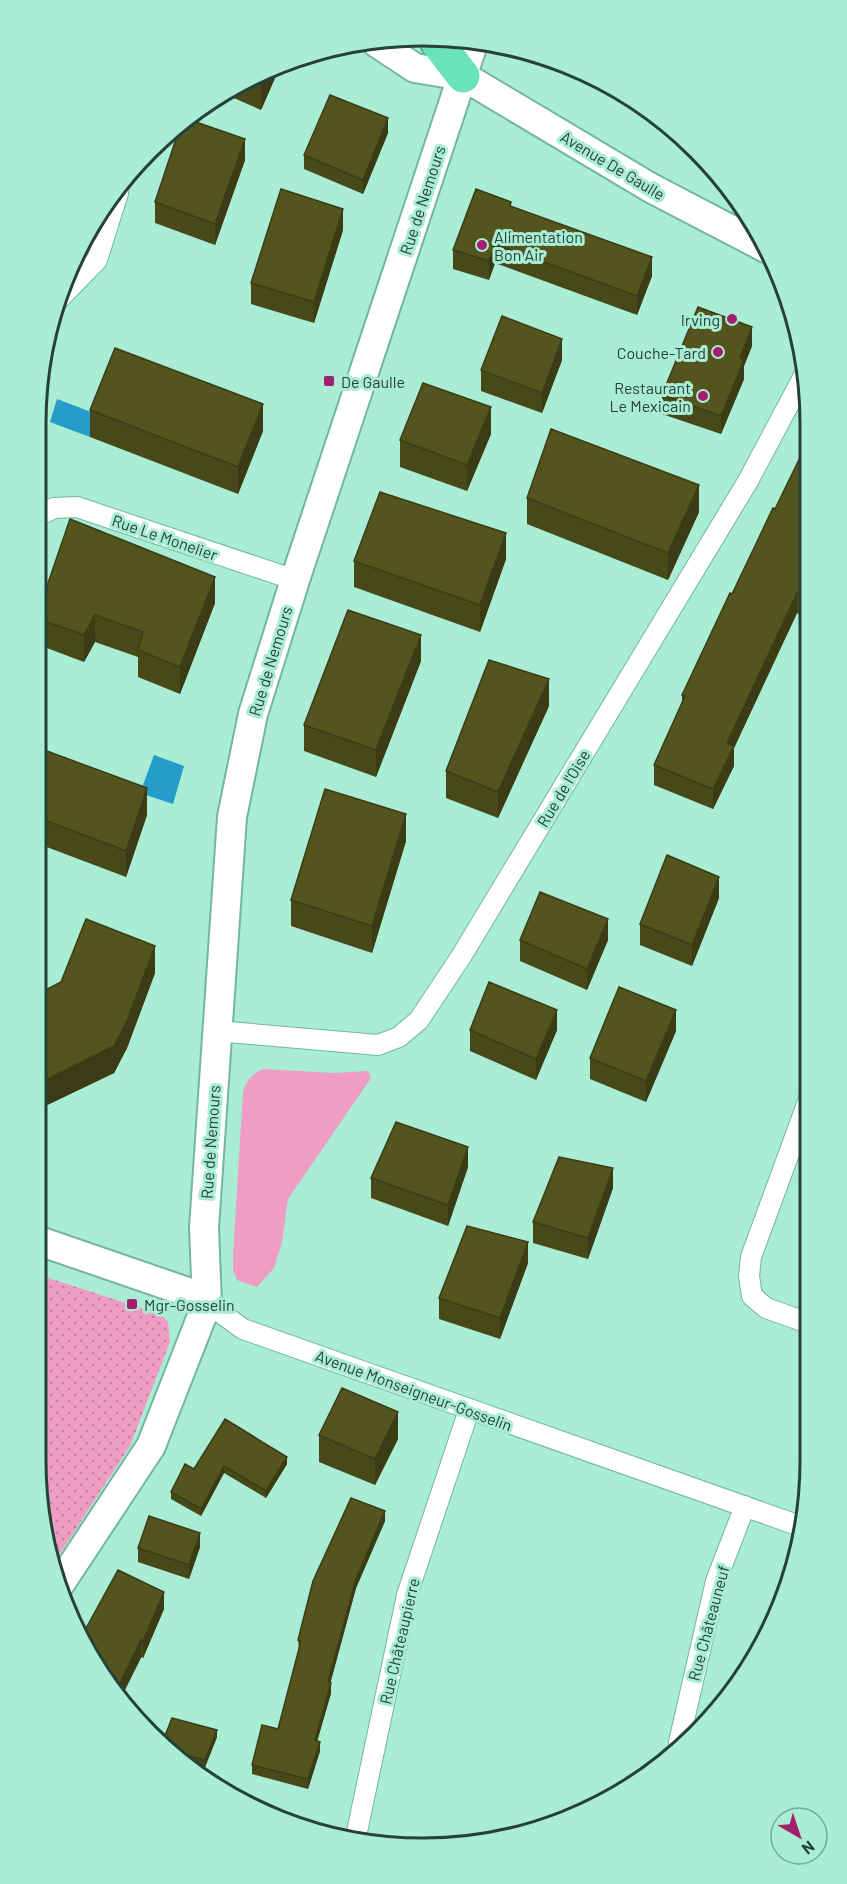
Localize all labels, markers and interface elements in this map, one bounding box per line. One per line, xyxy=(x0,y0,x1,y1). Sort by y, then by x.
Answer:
street label: Avenue De Gaulle xyxy=(558,126,668,204)
street label: Rue de Nemours xyxy=(395,143,449,257)
place label: Alimentation Bon Air xyxy=(494,227,583,264)
marker: Alimentation Bon Air xyxy=(475,238,489,252)
place label: Irving xyxy=(681,310,720,329)
marker: Irving xyxy=(725,312,739,326)
place label: Couche-Tard xyxy=(617,343,706,362)
marker: Couche-Tard xyxy=(711,345,725,359)
place label: De Gaulle xyxy=(341,372,405,391)
marker: De Gaulle xyxy=(322,374,336,388)
place label: Restaurant Le Mexicain xyxy=(610,378,691,415)
marker: Restaurant Le Mexicain xyxy=(696,389,710,403)
street label: Rue Le Monelier xyxy=(110,510,220,564)
street label: Rue de Nemours xyxy=(244,604,296,718)
street label: Rue de l'Oise xyxy=(533,746,593,830)
street label: Rue de Nemours xyxy=(197,1085,223,1199)
place label: Mgr-Gosselin xyxy=(144,1295,235,1314)
marker: Mgr-Gosselin xyxy=(125,1297,139,1311)
street label: Avenue Monseigneur-Gosselin xyxy=(313,1346,515,1434)
street label: Rue Châteauneuf xyxy=(683,1563,733,1683)
street label: Rue Châteaupierre xyxy=(375,1576,423,1706)
north arrow xyxy=(769,1806,829,1866)
text: N xyxy=(799,1837,819,1859)

